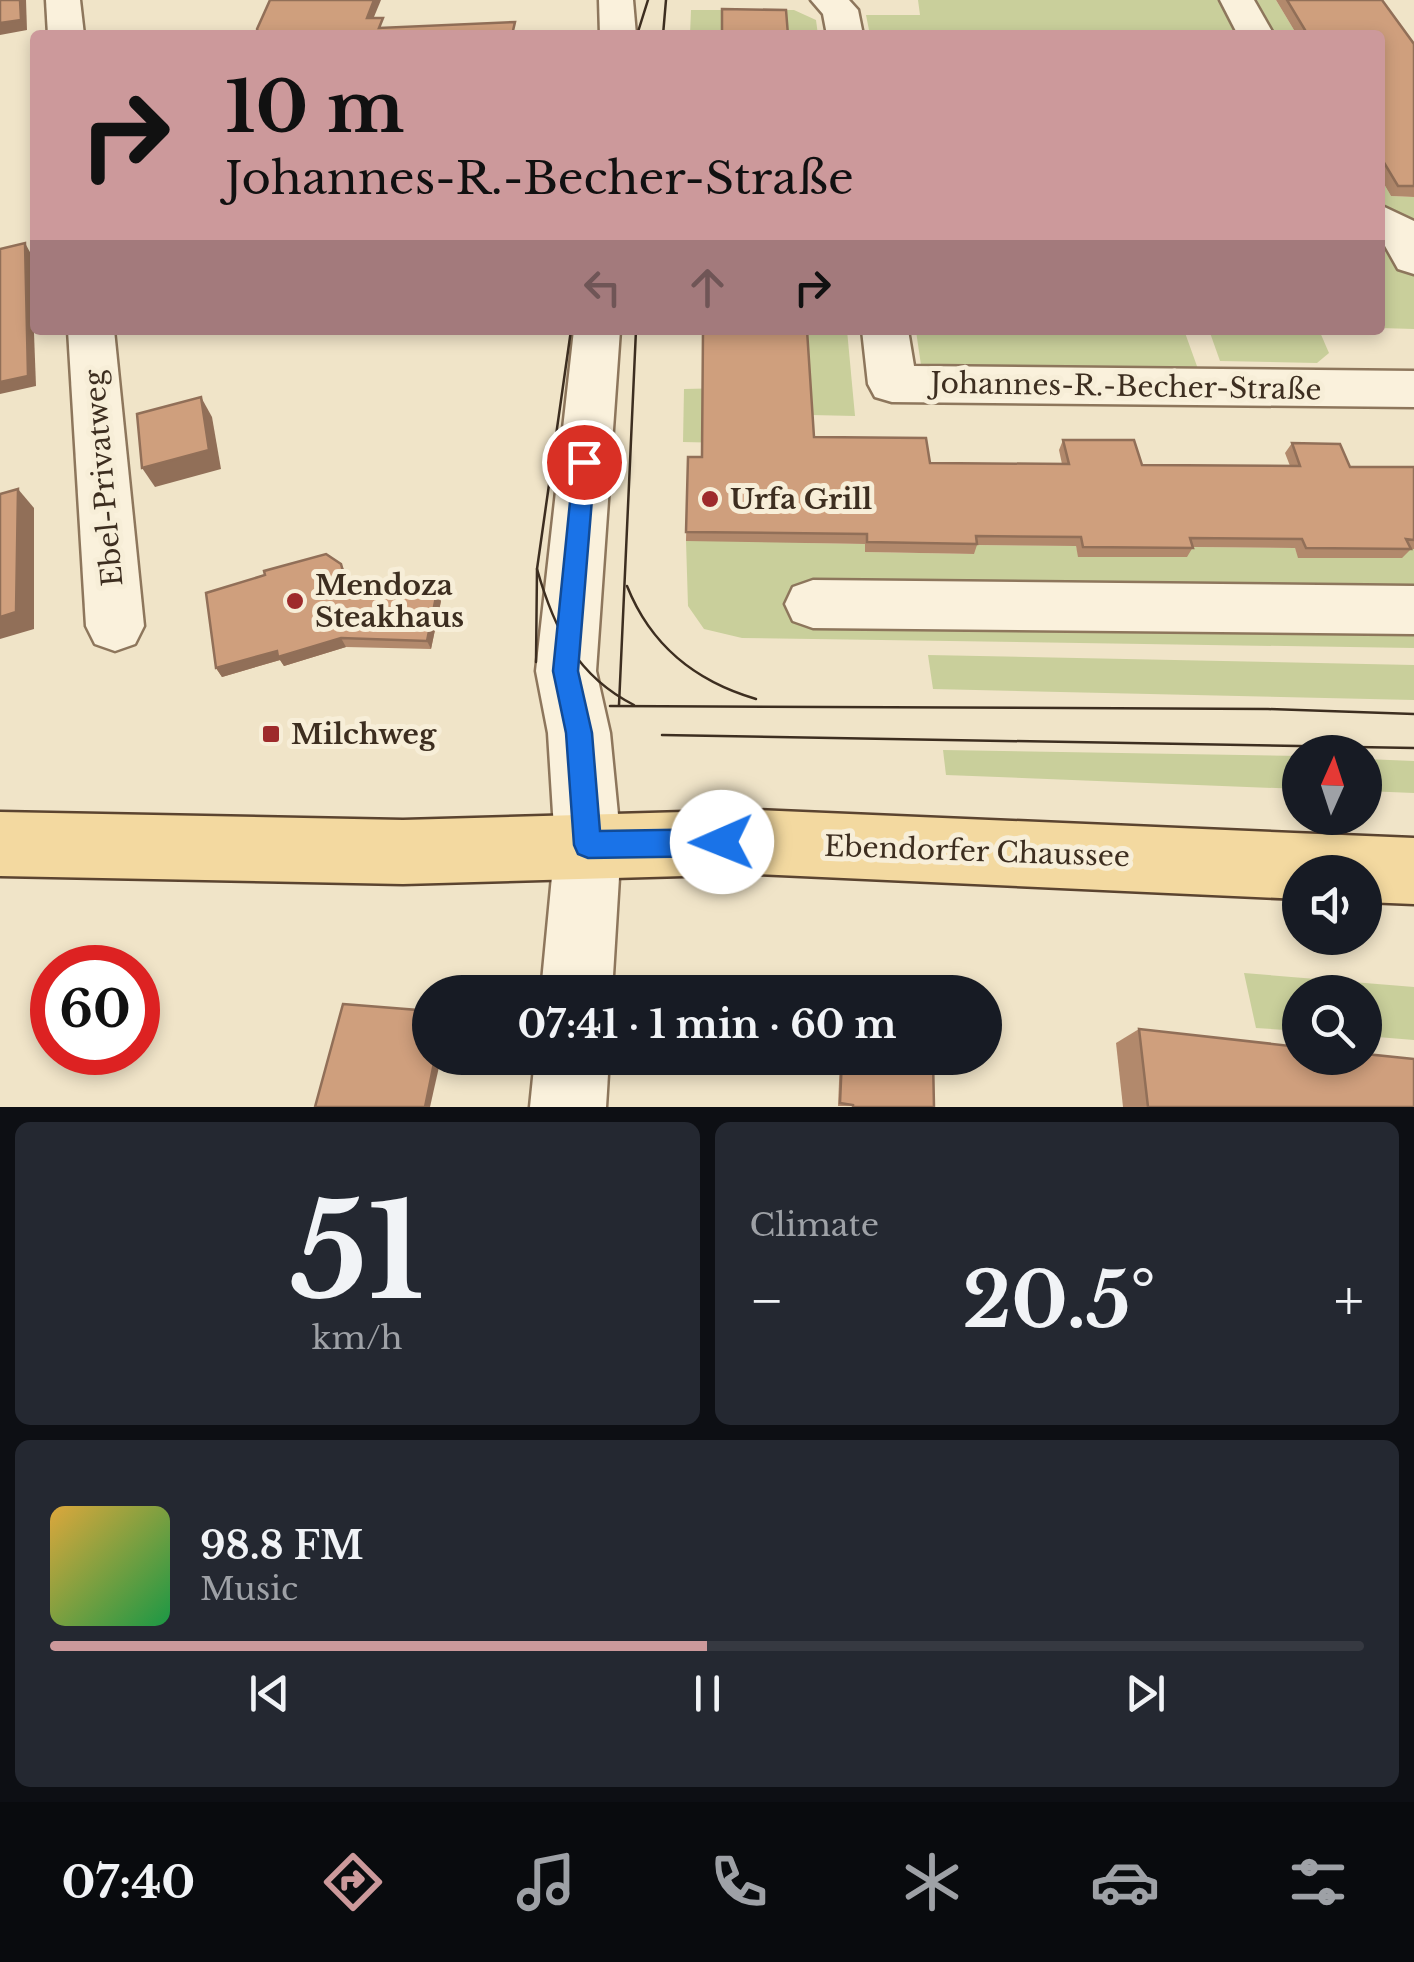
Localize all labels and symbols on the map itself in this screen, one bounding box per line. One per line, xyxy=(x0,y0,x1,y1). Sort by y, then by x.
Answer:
street label: Johannes-R.-Becher-Straße xyxy=(926,366,1322,407)
street label: Ebel-Privatweg xyxy=(76,367,130,588)
pin xyxy=(542,420,627,505)
place label: Urfa Grill xyxy=(730,482,872,517)
marker: Urfa Grill xyxy=(699,488,721,510)
place label: Mendoza Steakhaus xyxy=(315,568,464,635)
marker: Mendoza Steakhaus xyxy=(284,590,306,612)
place label: Milchweg xyxy=(291,717,437,752)
marker: Milchweg xyxy=(260,723,282,745)
north arrow xyxy=(1282,735,1382,835)
position arrow xyxy=(670,790,774,894)
street label: Ebendorfer Chaussee xyxy=(823,829,1131,874)
speed limit sign: 60 xyxy=(30,945,160,1075)

